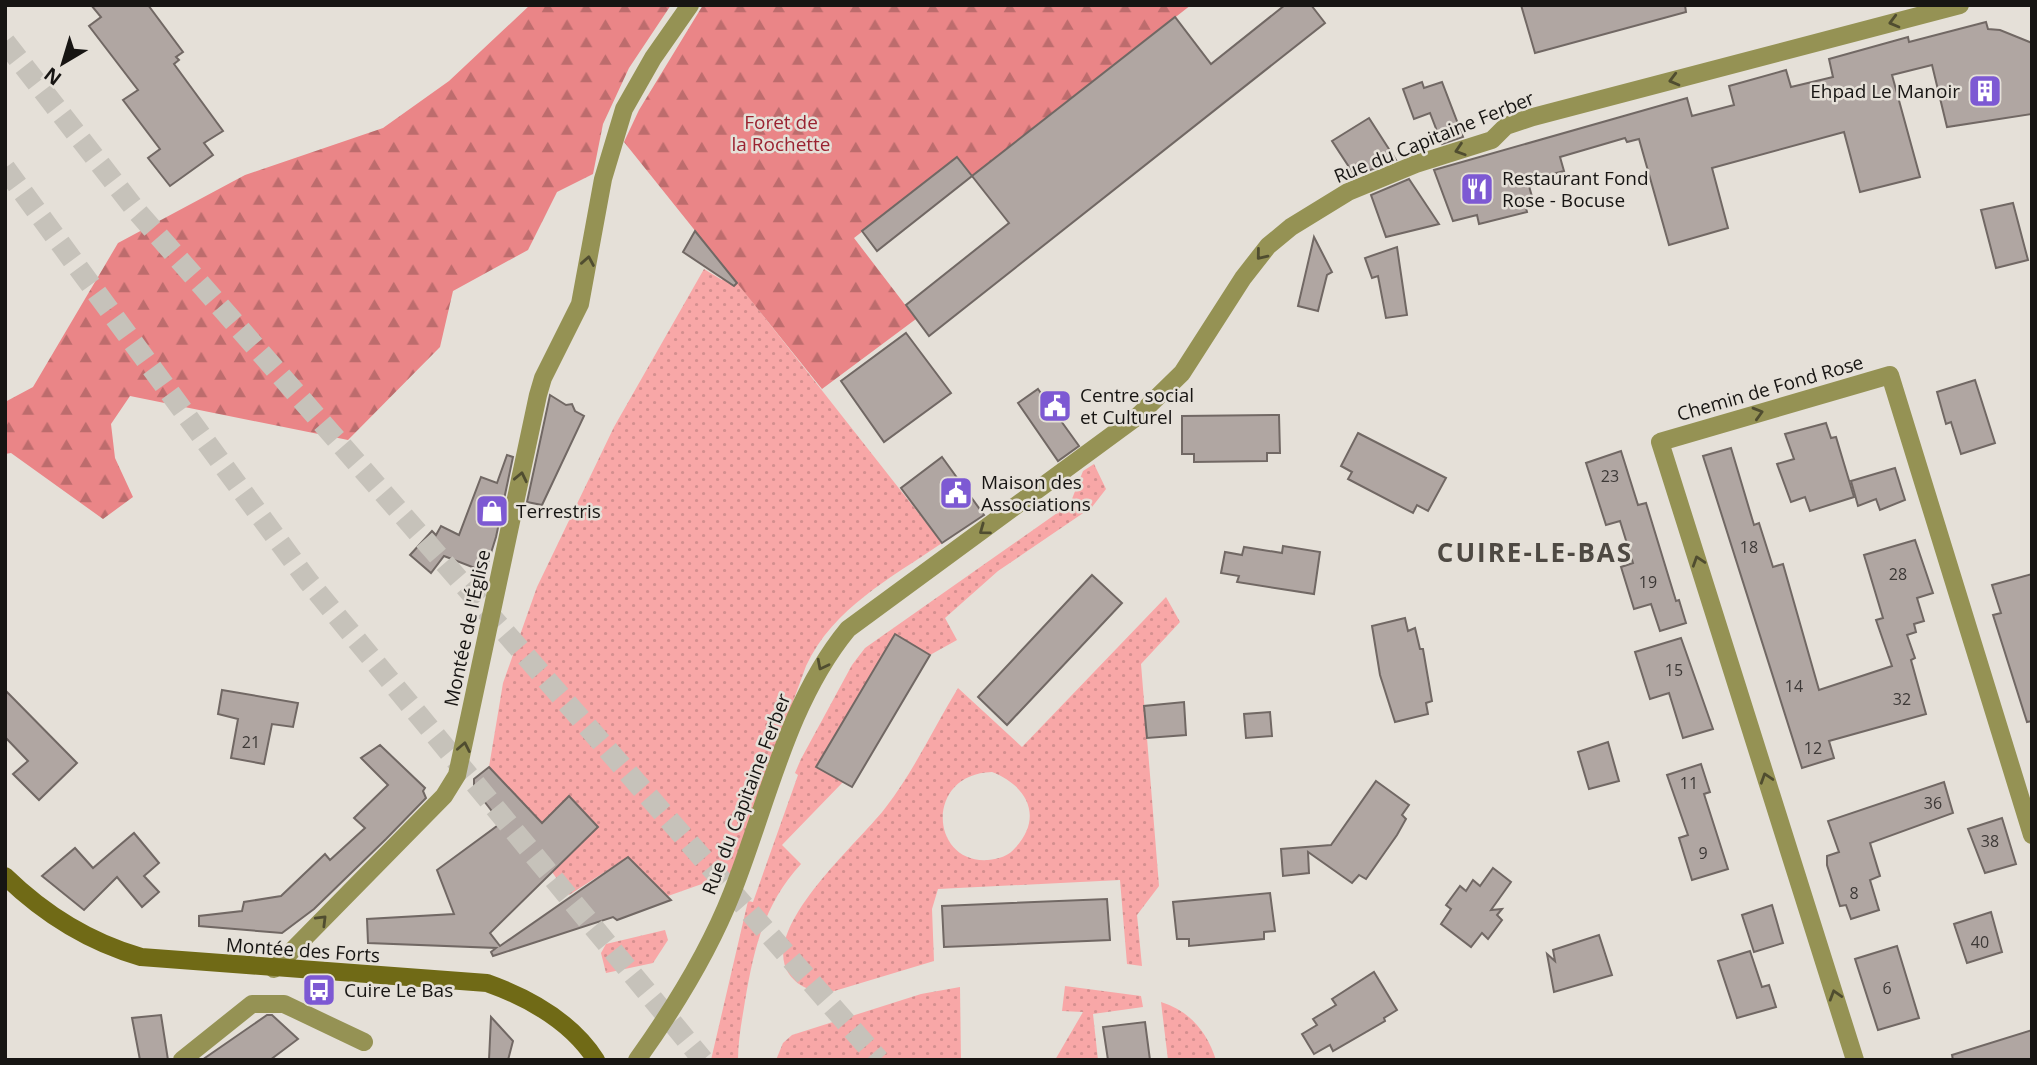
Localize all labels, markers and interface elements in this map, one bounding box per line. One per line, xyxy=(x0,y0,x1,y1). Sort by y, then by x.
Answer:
one-way arrow xyxy=(1888,14,1900,29)
north arrow xyxy=(28,28,98,98)
text: N xyxy=(38,61,67,91)
one-way arrow xyxy=(1668,72,1680,86)
building icon: Ehpad Le Manoir xyxy=(1966,72,2004,110)
place label: Ehpad Le Manoir xyxy=(1810,78,1960,104)
street label: Rue du Capitaine Ferber xyxy=(1330,85,1538,189)
park label: Foret de la Rochette xyxy=(731,109,831,157)
one-way arrow xyxy=(1454,142,1466,156)
place label: Restaurant Fond Rose - Bocuse xyxy=(1502,165,1649,213)
restaurant icon: Restaurant Fond Rose - Bocuse xyxy=(1458,170,1496,208)
one-way arrow xyxy=(1257,247,1269,260)
one-way arrow xyxy=(580,255,595,267)
street label: Chemin de Fond Rose xyxy=(1674,349,1866,427)
place label: Centre social et Culturel xyxy=(1080,382,1194,430)
public building icon: Centre social et Culturel xyxy=(1036,387,1074,425)
one-way arrow xyxy=(1752,407,1764,422)
house number: 23 xyxy=(1601,465,1619,487)
place label: Maison des Associations xyxy=(981,469,1091,517)
one-way arrow xyxy=(512,471,527,483)
public building icon: Maison des Associations xyxy=(937,474,975,512)
shop icon: Terrestris xyxy=(473,492,511,530)
place label: Terrestris xyxy=(516,498,601,524)
one-way arrow xyxy=(979,521,992,534)
district label: CUIRE-LE-BAS xyxy=(1437,534,1633,570)
house number: 18 xyxy=(1740,536,1758,558)
street label: Montée de l'Église xyxy=(438,547,496,709)
one-way arrow xyxy=(1691,555,1706,567)
house number: 28 xyxy=(1889,563,1907,585)
house number: 19 xyxy=(1639,571,1657,593)
one-way arrow xyxy=(817,658,830,670)
house number: 15 xyxy=(1665,659,1683,681)
house number: 14 xyxy=(1785,675,1803,697)
house number: 32 xyxy=(1893,688,1911,710)
street label: Rue du Capitaine Ferber xyxy=(696,689,797,898)
house number: 21 xyxy=(242,731,260,753)
house number: 12 xyxy=(1804,737,1822,759)
one-way arrow xyxy=(455,741,470,753)
house number: 11 xyxy=(1680,772,1698,794)
one-way arrow xyxy=(1760,772,1775,784)
house number: 36 xyxy=(1924,792,1942,814)
house number: 38 xyxy=(1981,830,1999,852)
house number: 9 xyxy=(1698,842,1708,864)
house number: 8 xyxy=(1849,882,1859,904)
one-way arrow xyxy=(314,916,327,929)
house number: 40 xyxy=(1971,931,1989,953)
street label: Montée des Forts xyxy=(225,932,381,968)
bus stop icon: Cuire Le Bas xyxy=(300,971,338,1009)
place label: Cuire Le Bas xyxy=(344,977,453,1003)
house number: 6 xyxy=(1882,977,1892,999)
one-way arrow xyxy=(1829,989,1843,1001)

